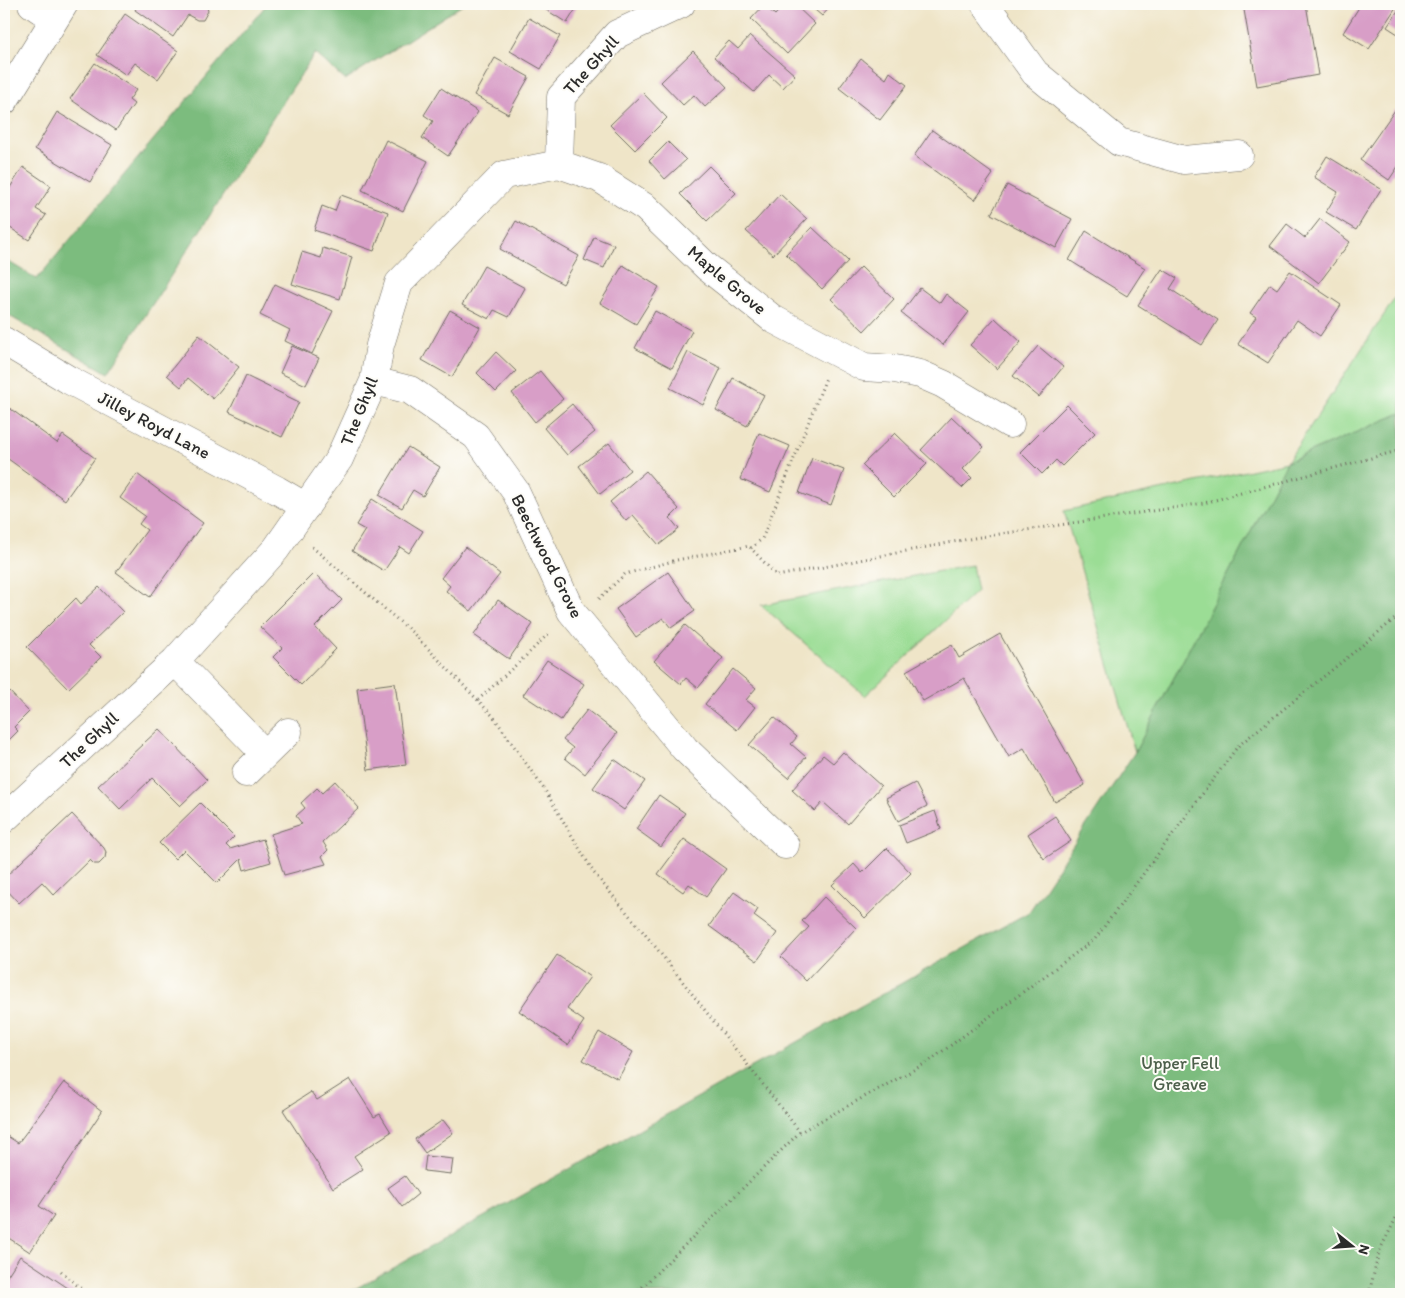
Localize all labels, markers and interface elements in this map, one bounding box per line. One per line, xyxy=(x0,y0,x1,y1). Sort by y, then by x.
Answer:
street label: The Ghyll xyxy=(558,31,624,99)
street label: Maple Grove xyxy=(683,241,771,319)
street label: The Ghyll xyxy=(335,373,383,449)
street label: Jilley Royd Lane xyxy=(94,386,214,464)
street label: Beechwood Grove xyxy=(506,490,588,622)
street label: The Ghyll xyxy=(55,707,123,773)
park label: Upper Fell Greave xyxy=(1141,1052,1219,1095)
north arrow xyxy=(1328,1220,1378,1270)
text: N xyxy=(1354,1243,1373,1257)

